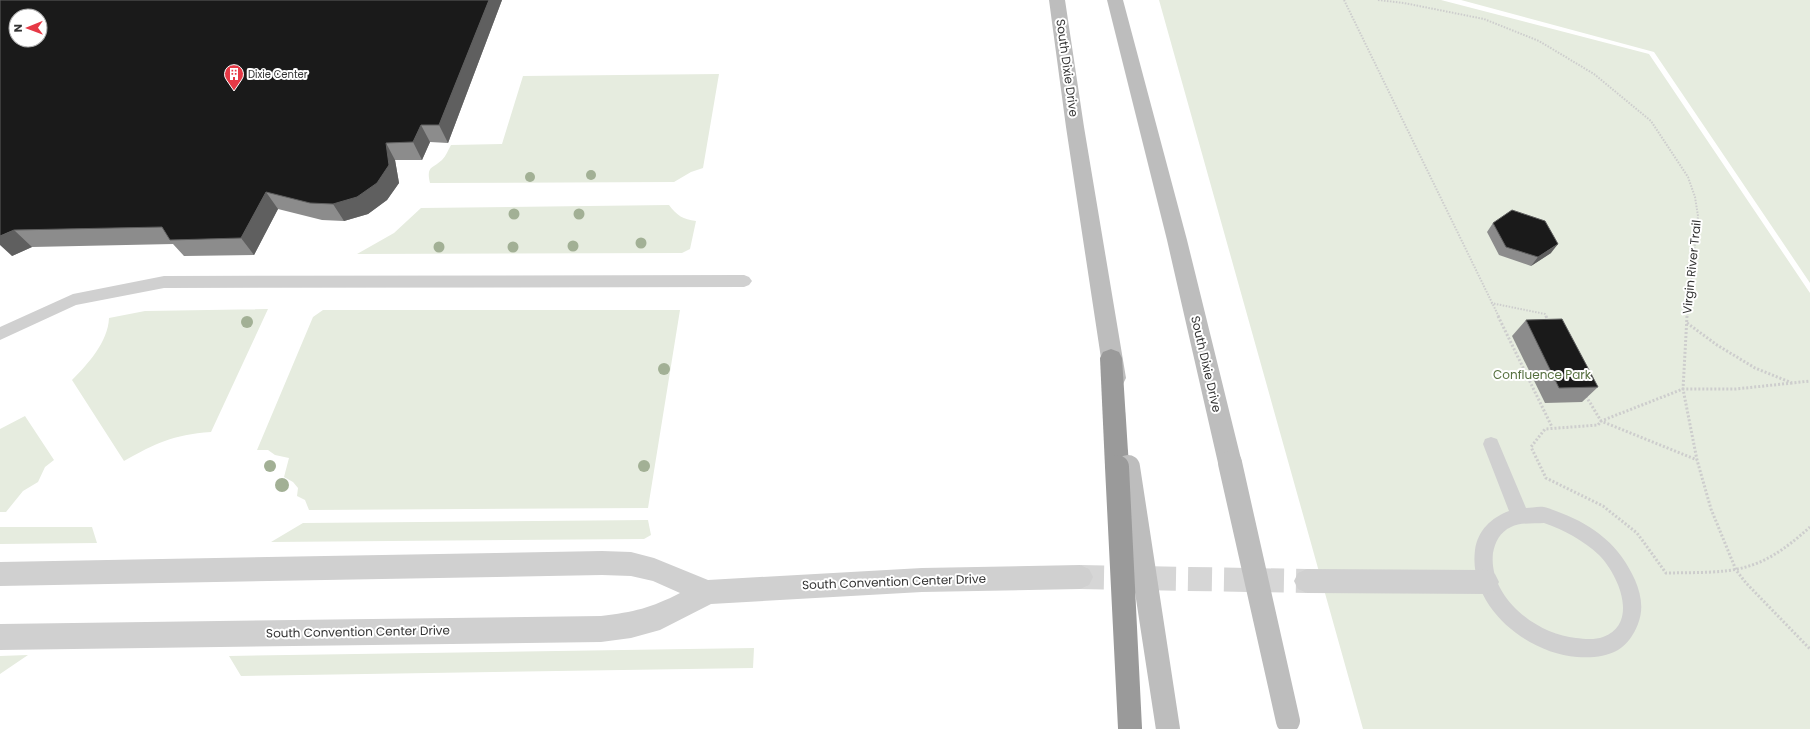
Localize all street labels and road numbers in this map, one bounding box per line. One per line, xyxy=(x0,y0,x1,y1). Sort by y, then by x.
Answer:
street label: South Dixie Drive xyxy=(1052,18,1083,118)
street label: Virgin River Trail xyxy=(1678,219,1705,315)
street label: South Dixie Drive xyxy=(1187,314,1226,414)
street label: South Convention Center Drive xyxy=(802,570,986,593)
street label: South Convention Center Drive xyxy=(266,621,450,642)

